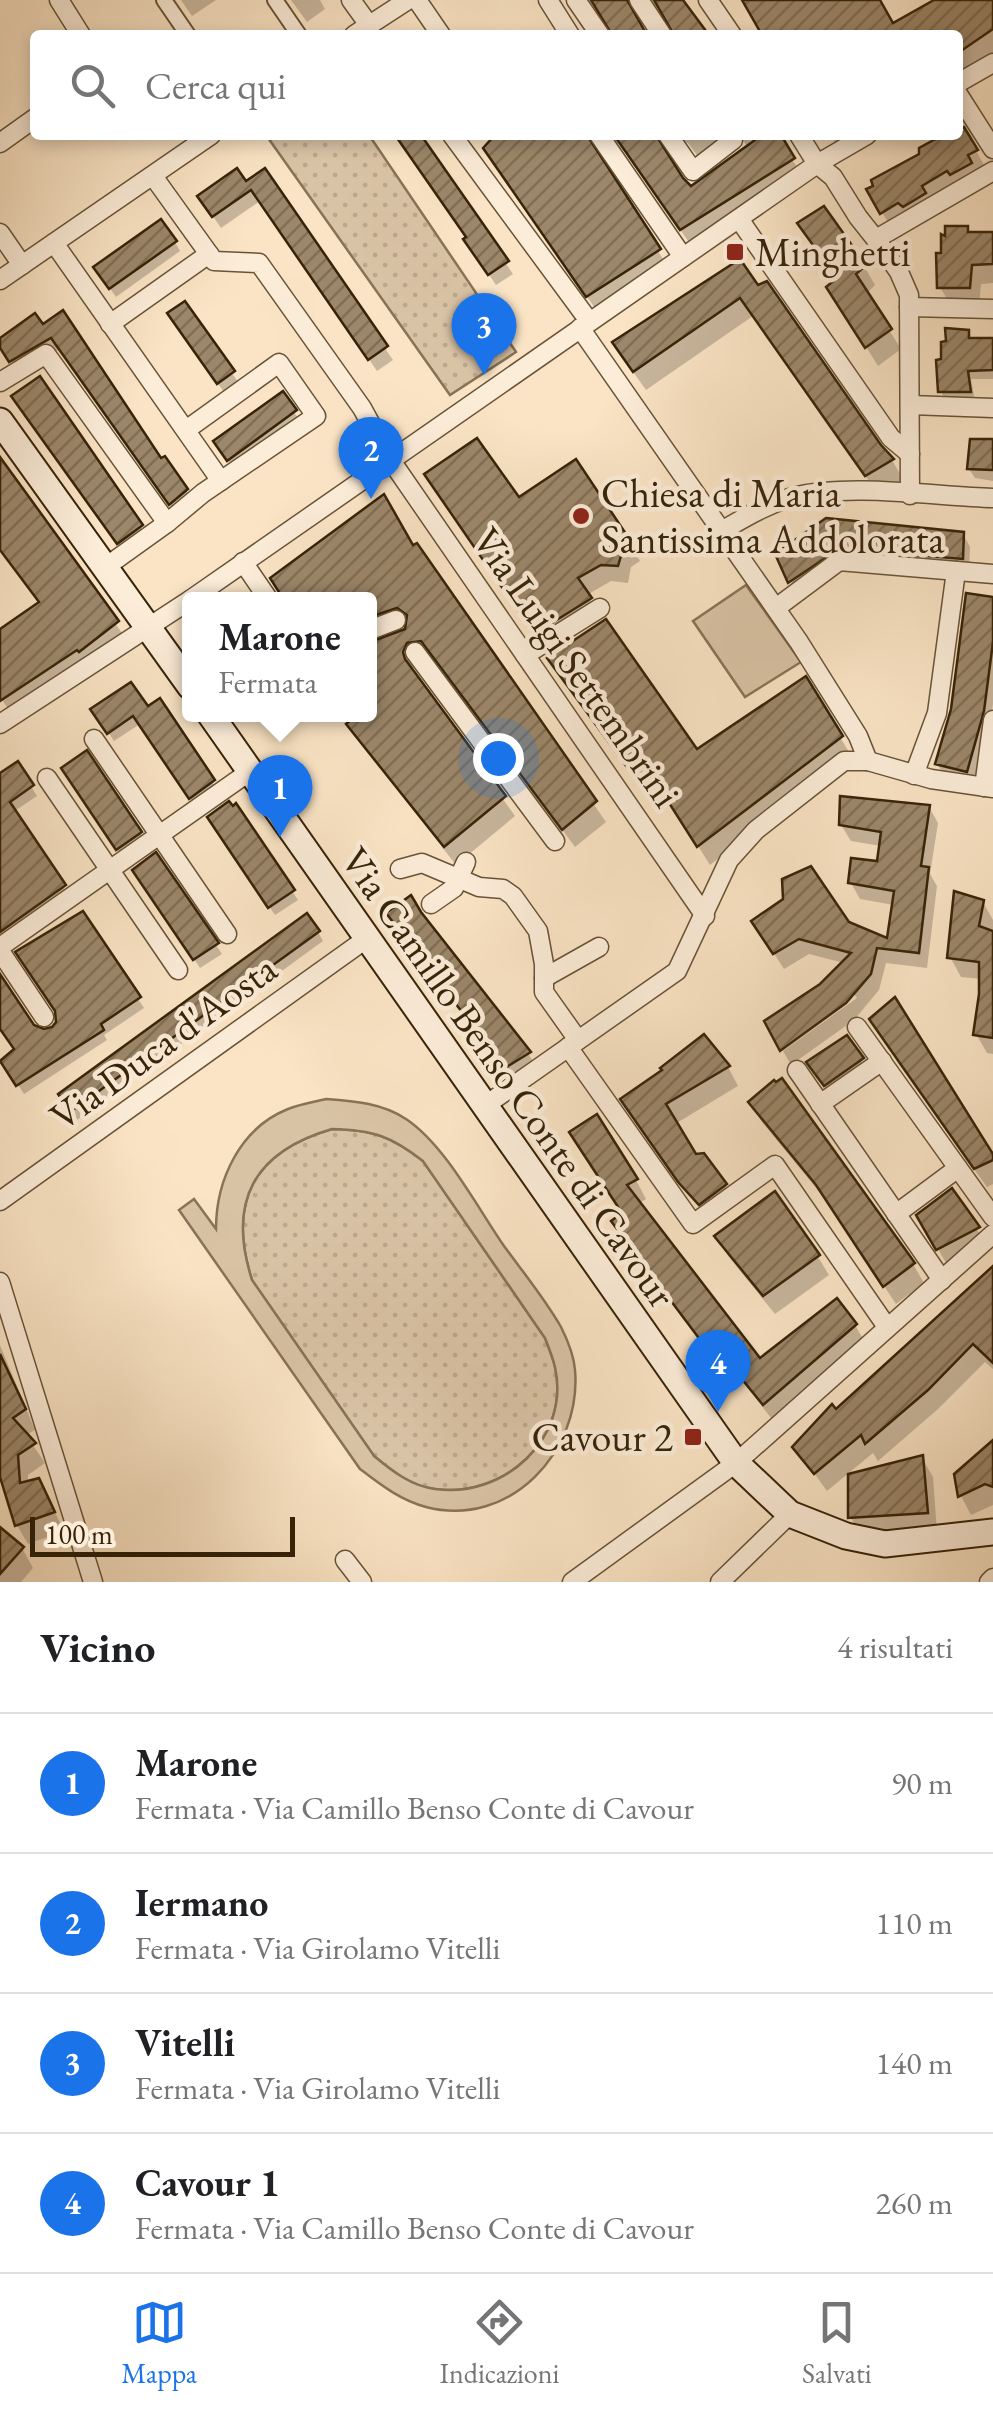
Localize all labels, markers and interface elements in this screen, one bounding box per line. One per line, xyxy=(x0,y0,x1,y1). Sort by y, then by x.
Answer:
search box xyxy=(30,30,963,140)
icon: search xyxy=(65,58,120,113)
text: Cerca qui xyxy=(145,61,286,110)
place label: Minghetti xyxy=(755,226,911,278)
marker: Minghetti xyxy=(724,241,746,263)
pin: 3 xyxy=(452,292,516,375)
pin: 2 xyxy=(338,416,404,499)
place label: Chiesa di Maria Santissima Addolorata xyxy=(601,467,944,565)
marker: Chiesa di Maria Santissima Addolorata xyxy=(570,505,592,527)
street label: Via Luigi Settembrini xyxy=(461,517,693,817)
popup xyxy=(182,592,377,722)
text: Marone xyxy=(218,612,341,661)
text: Fermata xyxy=(218,661,317,703)
your location xyxy=(473,733,524,784)
pin: 1 xyxy=(248,754,312,837)
street label: Via Camillo Benso Conte di Cavour xyxy=(330,836,689,1318)
street label: Via Duca d'Aosta xyxy=(39,942,287,1142)
pin: 4 xyxy=(686,1330,750,1412)
place label: Cavour 2 xyxy=(531,1411,673,1463)
marker: Cavour 2 xyxy=(682,1426,704,1448)
scale bar xyxy=(30,1512,295,1556)
text: 100 m xyxy=(45,1516,113,1552)
text: Vicino xyxy=(40,1620,155,1675)
text: 4 risultati xyxy=(837,1626,953,1668)
text: Marone xyxy=(135,1738,257,1787)
text: 1 xyxy=(64,1762,81,1804)
text: 90 m xyxy=(891,1762,953,1804)
text: Fermata · Via Camillo Benso Conte di Cavour xyxy=(135,1787,694,1829)
text: Iermano xyxy=(135,1878,268,1927)
text: 2 xyxy=(64,1902,81,1944)
text: 110 m xyxy=(876,1902,953,1944)
text: Fermata · Via Girolamo Vitelli xyxy=(135,1927,500,1969)
text: Vitelli xyxy=(135,2018,235,2067)
text: 3 xyxy=(64,2042,81,2084)
text: 140 m xyxy=(876,2042,953,2084)
text: Fermata · Via Girolamo Vitelli xyxy=(135,2067,500,2109)
text: Cavour 1 xyxy=(135,2158,280,2207)
text: 4 xyxy=(64,2182,81,2224)
text: 260 m xyxy=(876,2182,953,2224)
text: Fermata · Via Camillo Benso Conte di Cavour xyxy=(135,2207,694,2249)
tab: Mappa xyxy=(121,2295,197,2391)
tab: Indicazioni xyxy=(440,2295,559,2391)
tab: Salvati xyxy=(802,2295,872,2391)

